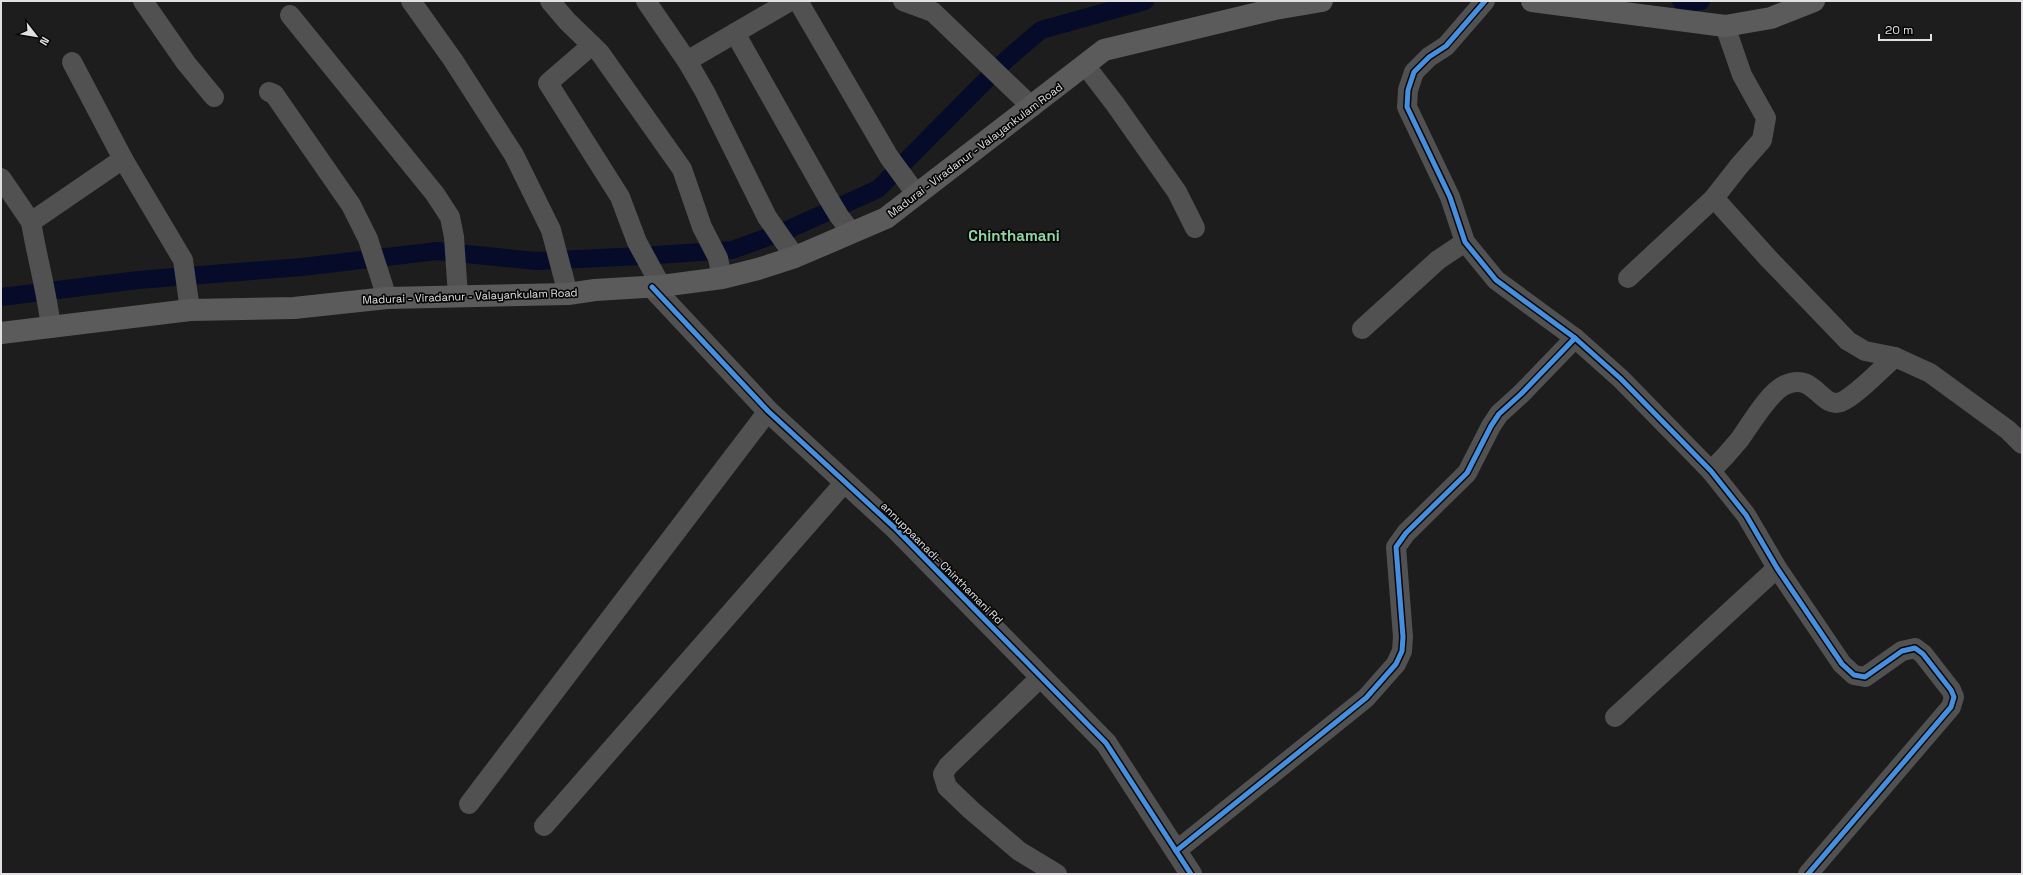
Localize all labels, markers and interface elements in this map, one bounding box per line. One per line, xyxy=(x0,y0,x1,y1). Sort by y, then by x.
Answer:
north arrow xyxy=(16,16,56,56)
scale bar xyxy=(1879,16,1931,42)
text: 20 m xyxy=(1885,22,1913,38)
text: N xyxy=(37,34,52,48)
street label: Madurai - Viradanur - Valayankulam Road xyxy=(885,80,1065,220)
district label: Chinthamani xyxy=(968,226,1060,245)
street label: Madurai - Viradanur - Valayankulam Road xyxy=(362,285,578,307)
street label: annuppaanadi- Chinthamani Rd xyxy=(878,499,1006,627)

